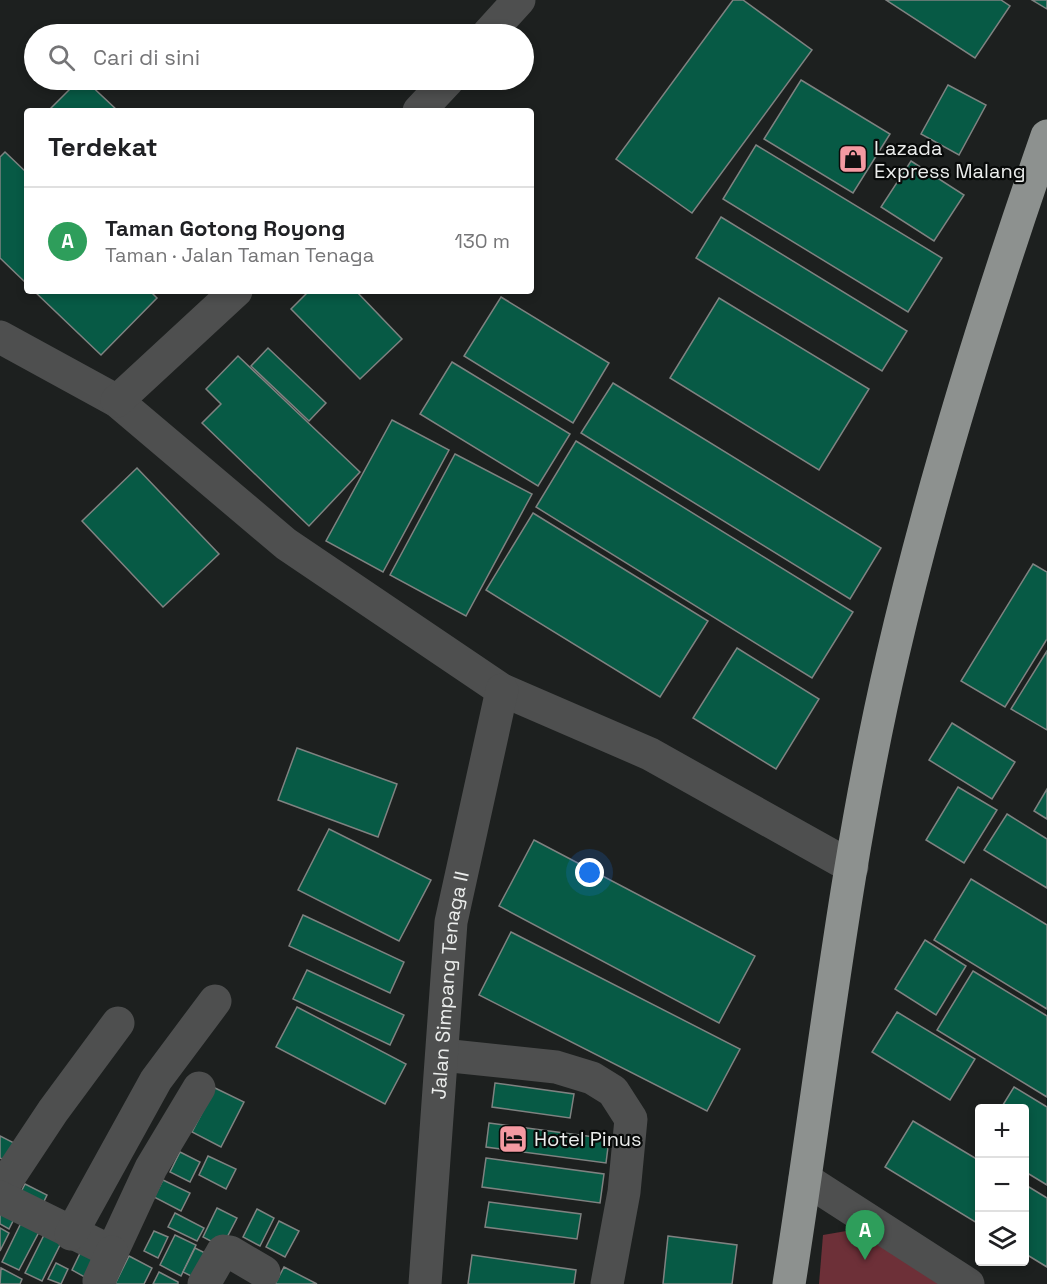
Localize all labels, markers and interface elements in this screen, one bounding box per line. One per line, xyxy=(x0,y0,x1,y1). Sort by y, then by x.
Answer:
search box xyxy=(24,24,534,90)
icon: search xyxy=(45,41,78,74)
text: Cari di sini xyxy=(93,43,200,71)
text: Terdekat xyxy=(48,130,158,164)
place label: Lazada Express Malang xyxy=(874,135,1026,184)
shop icon: Lazada Express Malang xyxy=(837,143,869,175)
text: Taman Gotong Royong xyxy=(105,214,345,242)
text: A xyxy=(61,228,74,254)
text: 130 m xyxy=(454,228,510,254)
text: Taman · Jalan Taman Tenaga xyxy=(105,242,374,268)
your location xyxy=(575,858,604,887)
street label: Jalan Simpang Tenaga II xyxy=(425,869,475,1100)
map controls xyxy=(975,1104,1029,1266)
button: + xyxy=(975,1104,1029,1158)
hotel icon: Hotel Pinus xyxy=(497,1123,529,1155)
place label: Hotel Pinus xyxy=(534,1126,642,1152)
button: − xyxy=(975,1158,1029,1212)
pin: A xyxy=(846,1210,884,1260)
button: layers xyxy=(975,1212,1029,1266)

